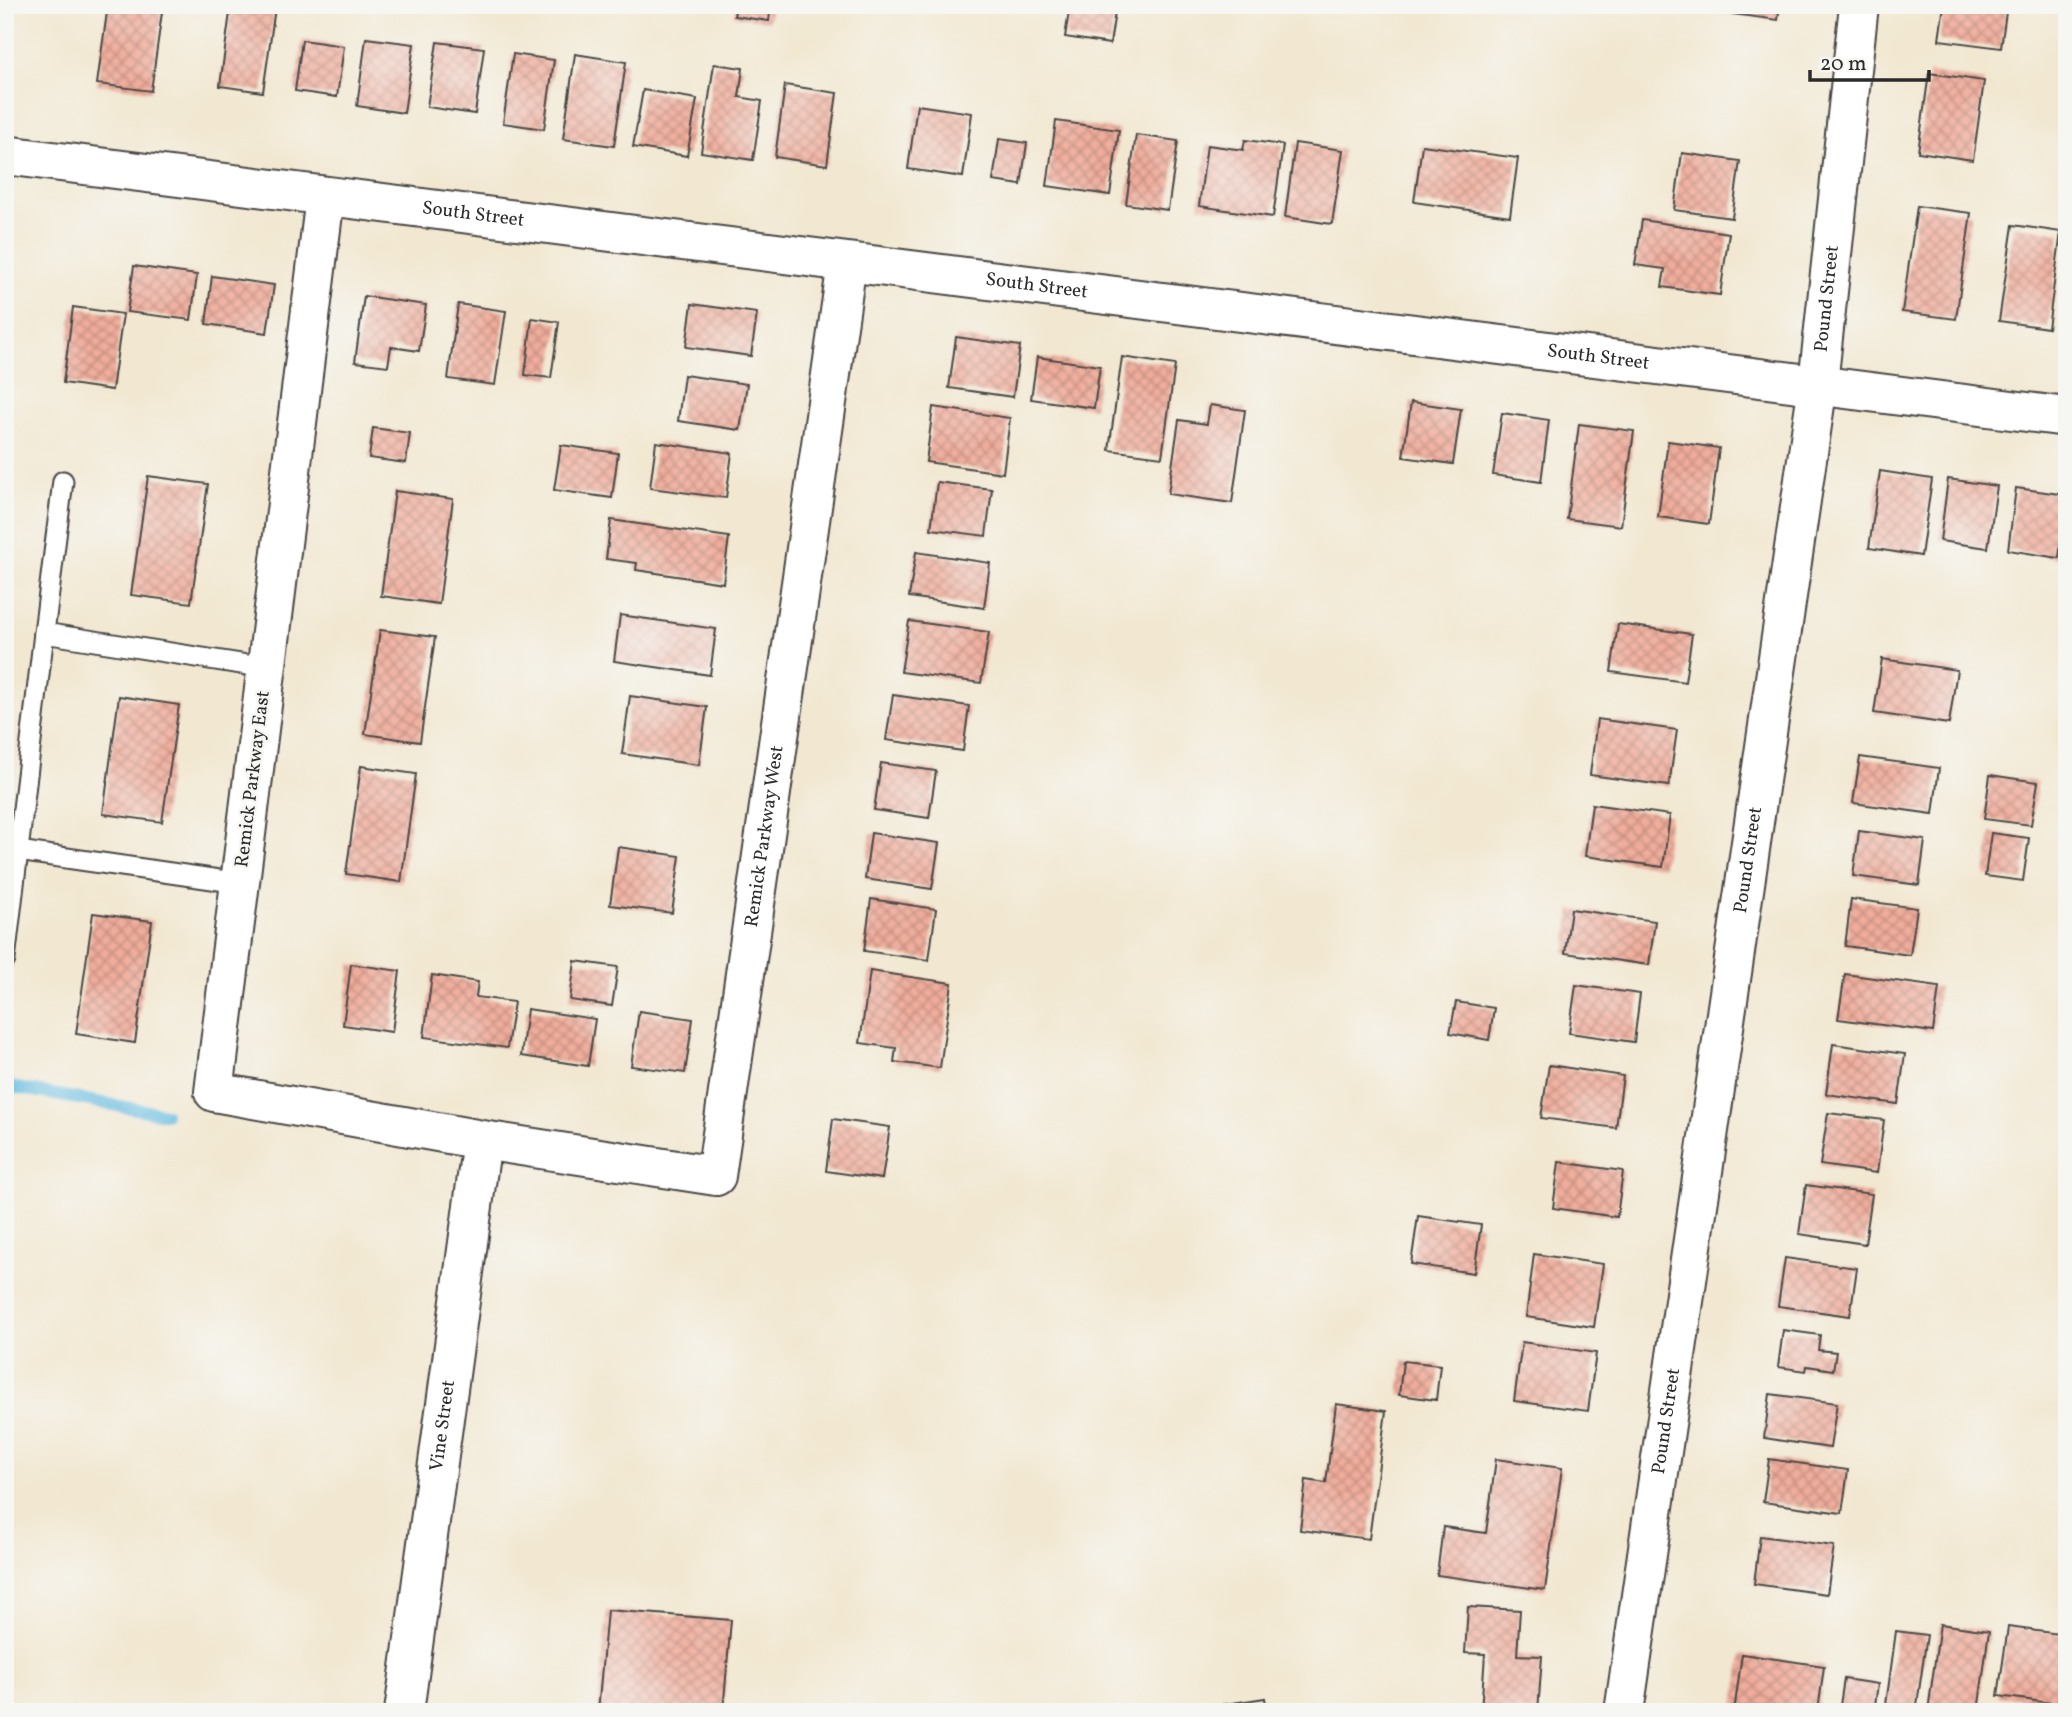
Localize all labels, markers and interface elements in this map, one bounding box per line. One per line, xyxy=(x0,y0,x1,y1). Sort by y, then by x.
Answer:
scale bar xyxy=(1810,38,1928,82)
text: 20 m xyxy=(1820,50,1866,79)
street label: South Street xyxy=(421,195,526,234)
street label: Pound Street xyxy=(1809,244,1846,353)
street label: South Street xyxy=(984,267,1090,306)
street label: South Street xyxy=(1545,338,1651,377)
street label: Remick Parkway East xyxy=(229,689,277,869)
street label: Remick Parkway West xyxy=(739,744,791,929)
street label: Pound Street xyxy=(1728,805,1769,915)
street label: Pound Street xyxy=(1646,1366,1687,1476)
street label: Vine Street xyxy=(424,1378,462,1473)

